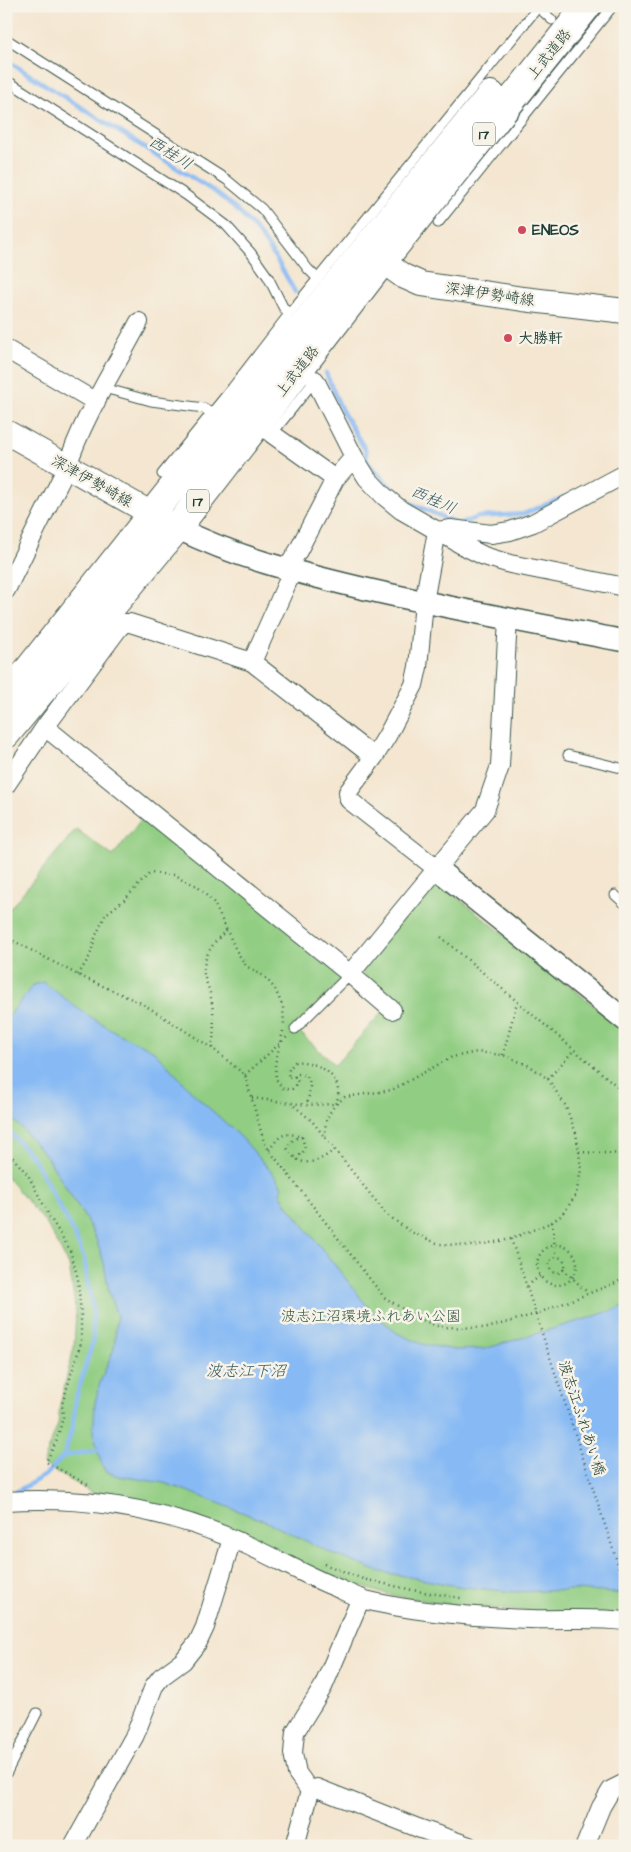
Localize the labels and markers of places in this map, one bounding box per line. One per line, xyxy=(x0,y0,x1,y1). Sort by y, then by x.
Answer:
place label: ENEOS xyxy=(532,220,579,241)
marker: ENEOS xyxy=(516,224,528,236)
place label: 大勝軒 xyxy=(518,328,563,349)
marker: 大勝軒 xyxy=(502,332,514,344)

